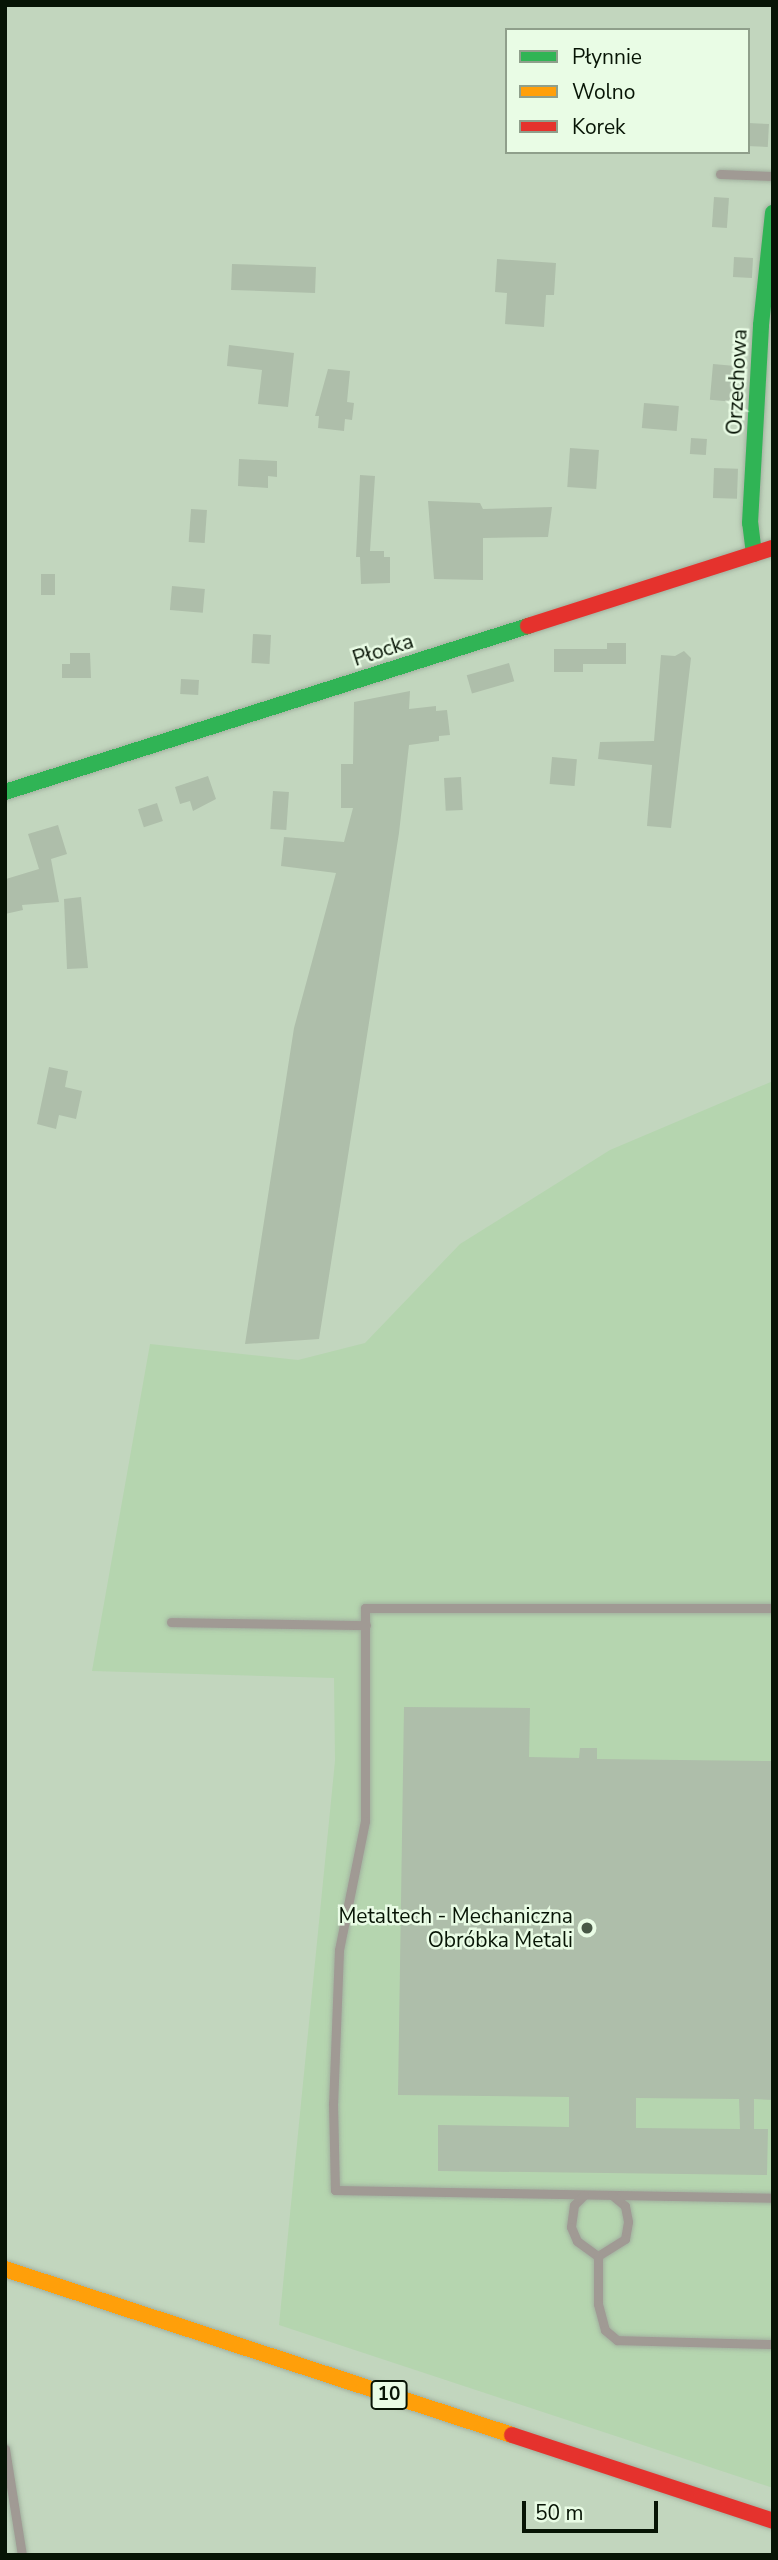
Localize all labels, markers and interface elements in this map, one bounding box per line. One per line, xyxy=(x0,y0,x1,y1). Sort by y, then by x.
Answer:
legend xyxy=(505,28,750,154)
text: Płynnie xyxy=(572,43,642,71)
text: Wolno xyxy=(572,78,635,106)
text: Korek xyxy=(572,113,626,141)
street label: Orzechowa xyxy=(722,328,752,436)
street label: Płocka xyxy=(349,628,417,672)
place label: Metaltech - Mechaniczna Obróbka Metali xyxy=(338,1903,573,1953)
marker: Metaltech - Mechaniczna Obróbka Metali xyxy=(579,1920,595,1936)
road number: 10 xyxy=(370,2380,408,2410)
scale bar xyxy=(526,2486,662,2530)
text: 50 m xyxy=(535,2499,584,2527)

